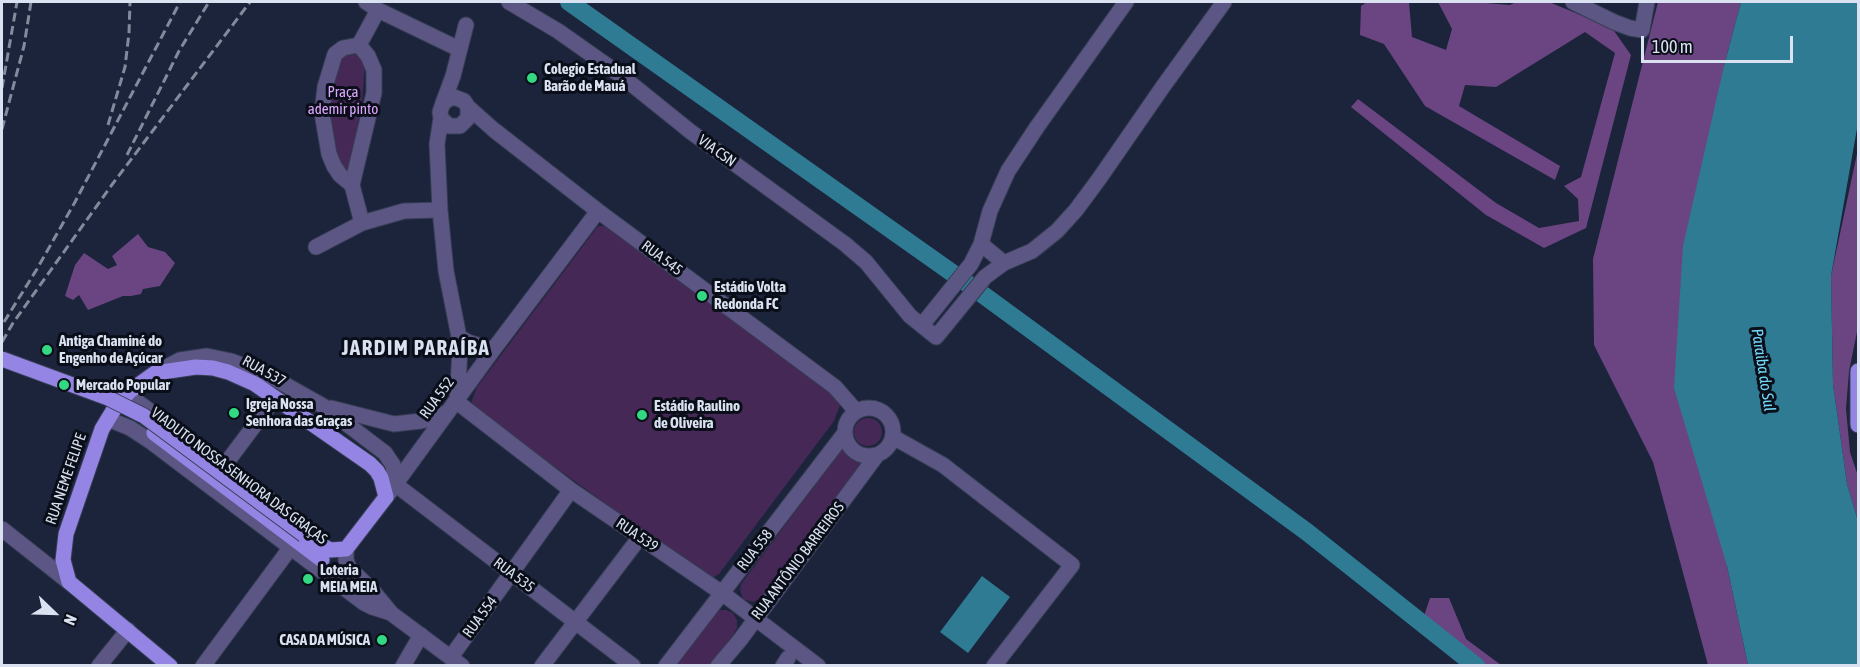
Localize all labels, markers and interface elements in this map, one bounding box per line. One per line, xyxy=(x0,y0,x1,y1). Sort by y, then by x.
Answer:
scale bar xyxy=(1644,24,1796,62)
text: 100 m xyxy=(1652,36,1693,57)
place label: Colegio Estadual Barão de Mauá xyxy=(544,60,636,95)
marker: Colegio Estadual Barão de Mauá xyxy=(525,71,539,85)
park label: Praça ademir pinto xyxy=(308,83,378,118)
street label: VIA CSN xyxy=(695,131,739,171)
street label: RUA 545 xyxy=(638,237,686,279)
place label: Estádio Volta Redonda FC xyxy=(714,278,786,313)
marker: Estádio Volta Redonda FC xyxy=(695,289,709,303)
water label: Paraiba do Sul xyxy=(1747,327,1779,413)
place label: Antiga Chaminé do Engenho de Açúcar xyxy=(59,332,162,367)
district label: JARDIM PARAÍBA xyxy=(342,335,490,361)
marker: Antiga Chaminé do Engenho de Açúcar xyxy=(40,343,54,357)
street label: RUA 537 xyxy=(239,352,289,390)
street label: RUA 552 xyxy=(416,374,458,422)
place label: Mercado Popular xyxy=(76,376,170,394)
marker: Mercado Popular xyxy=(57,378,71,392)
place label: Igreja Nossa Senhora das Graças xyxy=(246,395,352,430)
place label: Estádio Raulino de Oliveira xyxy=(654,397,740,432)
street label: VIADUTO NOSSA SENHORA DAS GRAÇAS xyxy=(147,404,331,548)
marker: Igreja Nossa Senhora das Graças xyxy=(227,406,241,420)
marker: Estádio Raulino de Oliveira xyxy=(635,408,649,422)
street label: RUA NEME FELIPE xyxy=(42,431,90,527)
street label: RUA ANTÔNIO BARREIROS xyxy=(748,499,848,623)
street label: RUA 539 xyxy=(613,514,661,556)
street label: RUA 558 xyxy=(733,526,777,574)
street label: RUA 535 xyxy=(490,554,538,596)
place label: Loteria MEIA MEIA xyxy=(320,561,377,596)
marker: Loteria MEIA MEIA xyxy=(301,572,315,586)
north arrow xyxy=(24,583,84,643)
street label: RUA 554 xyxy=(459,593,501,641)
text: N xyxy=(60,612,81,628)
place label: CASA DA MÚSICA xyxy=(279,631,370,649)
marker: CASA DA MÚSICA xyxy=(375,633,389,647)

